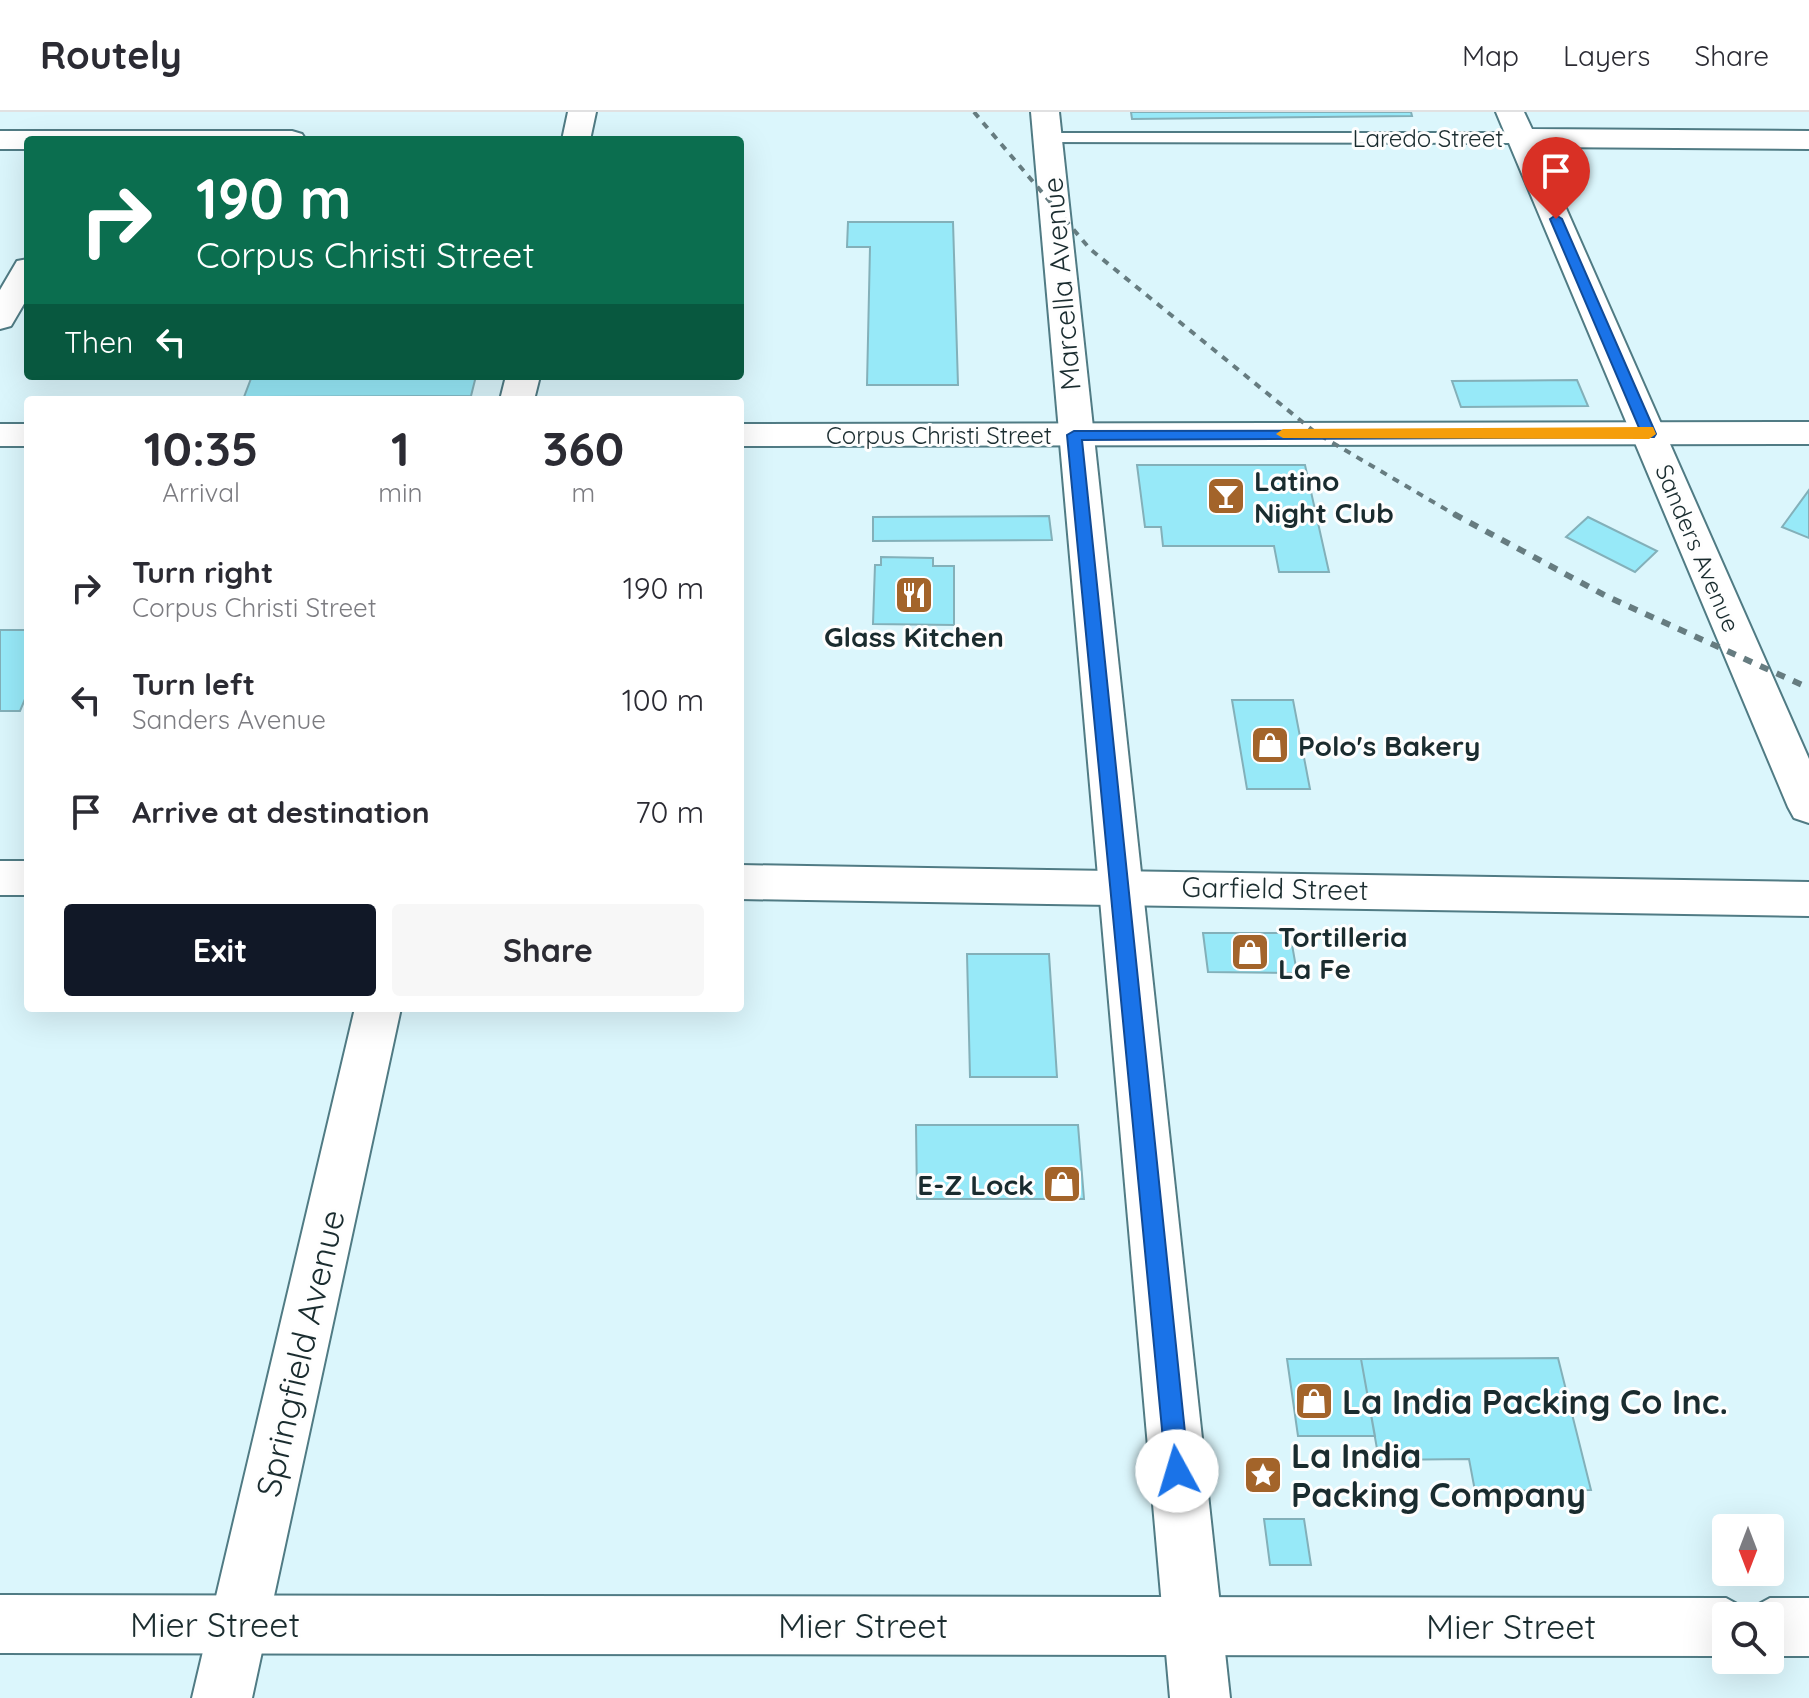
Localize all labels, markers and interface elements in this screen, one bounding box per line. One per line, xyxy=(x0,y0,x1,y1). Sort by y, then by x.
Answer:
text: Routely xyxy=(40,31,182,79)
text: Map xyxy=(1462,38,1519,73)
text: Layers xyxy=(1563,38,1650,73)
text: Share xyxy=(1694,38,1769,73)
street label: Laredo Street xyxy=(1353,123,1503,153)
pin xyxy=(1522,137,1590,219)
icon: arrive xyxy=(1534,149,1578,193)
text: 190 m xyxy=(196,163,351,233)
icon: right xyxy=(64,168,168,272)
street label: Marcella Avenue xyxy=(1034,176,1088,392)
text: Corpus Christi Street xyxy=(196,232,535,277)
icon: left xyxy=(149,320,193,364)
text: Then xyxy=(64,323,133,361)
text: 10:35 xyxy=(144,418,258,478)
text: 1 xyxy=(391,418,410,478)
text: 360 xyxy=(542,418,624,478)
street label: Corpus Christi Street xyxy=(826,420,1052,450)
street label: Sanders Avenue xyxy=(1649,460,1747,636)
place label: Latino Night Club xyxy=(1254,463,1394,530)
bar icon: Latino Night Club xyxy=(1205,475,1247,517)
text: Arrival xyxy=(162,476,240,509)
text: min xyxy=(378,476,423,509)
text: m xyxy=(571,476,595,509)
text: Turn right xyxy=(132,553,273,591)
icon: right xyxy=(64,566,108,610)
text: 190 m xyxy=(623,569,704,607)
restaurant icon: Glass Kitchen xyxy=(893,574,935,616)
text: Corpus Christi Street xyxy=(132,591,377,624)
place label: Glass Kitchen xyxy=(824,619,1004,654)
text: Turn left xyxy=(132,665,255,703)
icon: left xyxy=(64,678,108,722)
text: 100 m xyxy=(622,681,704,719)
text: Sanders Avenue xyxy=(132,703,326,736)
shop icon: Polo's Bakery xyxy=(1249,724,1291,766)
place label: Polo's Bakery xyxy=(1298,728,1480,763)
icon: arrive xyxy=(64,790,108,834)
text: Arrive at destination xyxy=(132,793,430,831)
text: 70 m xyxy=(635,793,704,831)
street label: Garfield Street xyxy=(1181,869,1369,907)
button: Exit xyxy=(64,904,376,996)
button: Share xyxy=(392,904,704,996)
place label: Tortilleria La Fe xyxy=(1278,919,1408,986)
shop icon: Tortilleria La Fe xyxy=(1229,931,1271,973)
shop icon: E-Z Lock xyxy=(1041,1163,1083,1205)
place label: E-Z Lock xyxy=(917,1167,1034,1202)
street label: Springfield Avenue xyxy=(246,1205,354,1501)
shop icon: La India Packing Co Inc. xyxy=(1293,1380,1335,1422)
place label: La India Packing Co Inc. xyxy=(1342,1380,1728,1423)
position arrow xyxy=(1135,1429,1219,1513)
place label: La India Packing Company xyxy=(1291,1434,1586,1516)
place icon: La India Packing Company xyxy=(1242,1454,1284,1496)
north arrow xyxy=(1712,1514,1784,1586)
map controls xyxy=(1712,1514,1784,1674)
button: search xyxy=(1712,1602,1784,1674)
street label: Mier Street xyxy=(130,1603,300,1646)
street label: Mier Street xyxy=(778,1604,948,1647)
street label: Mier Street xyxy=(1426,1605,1596,1648)

